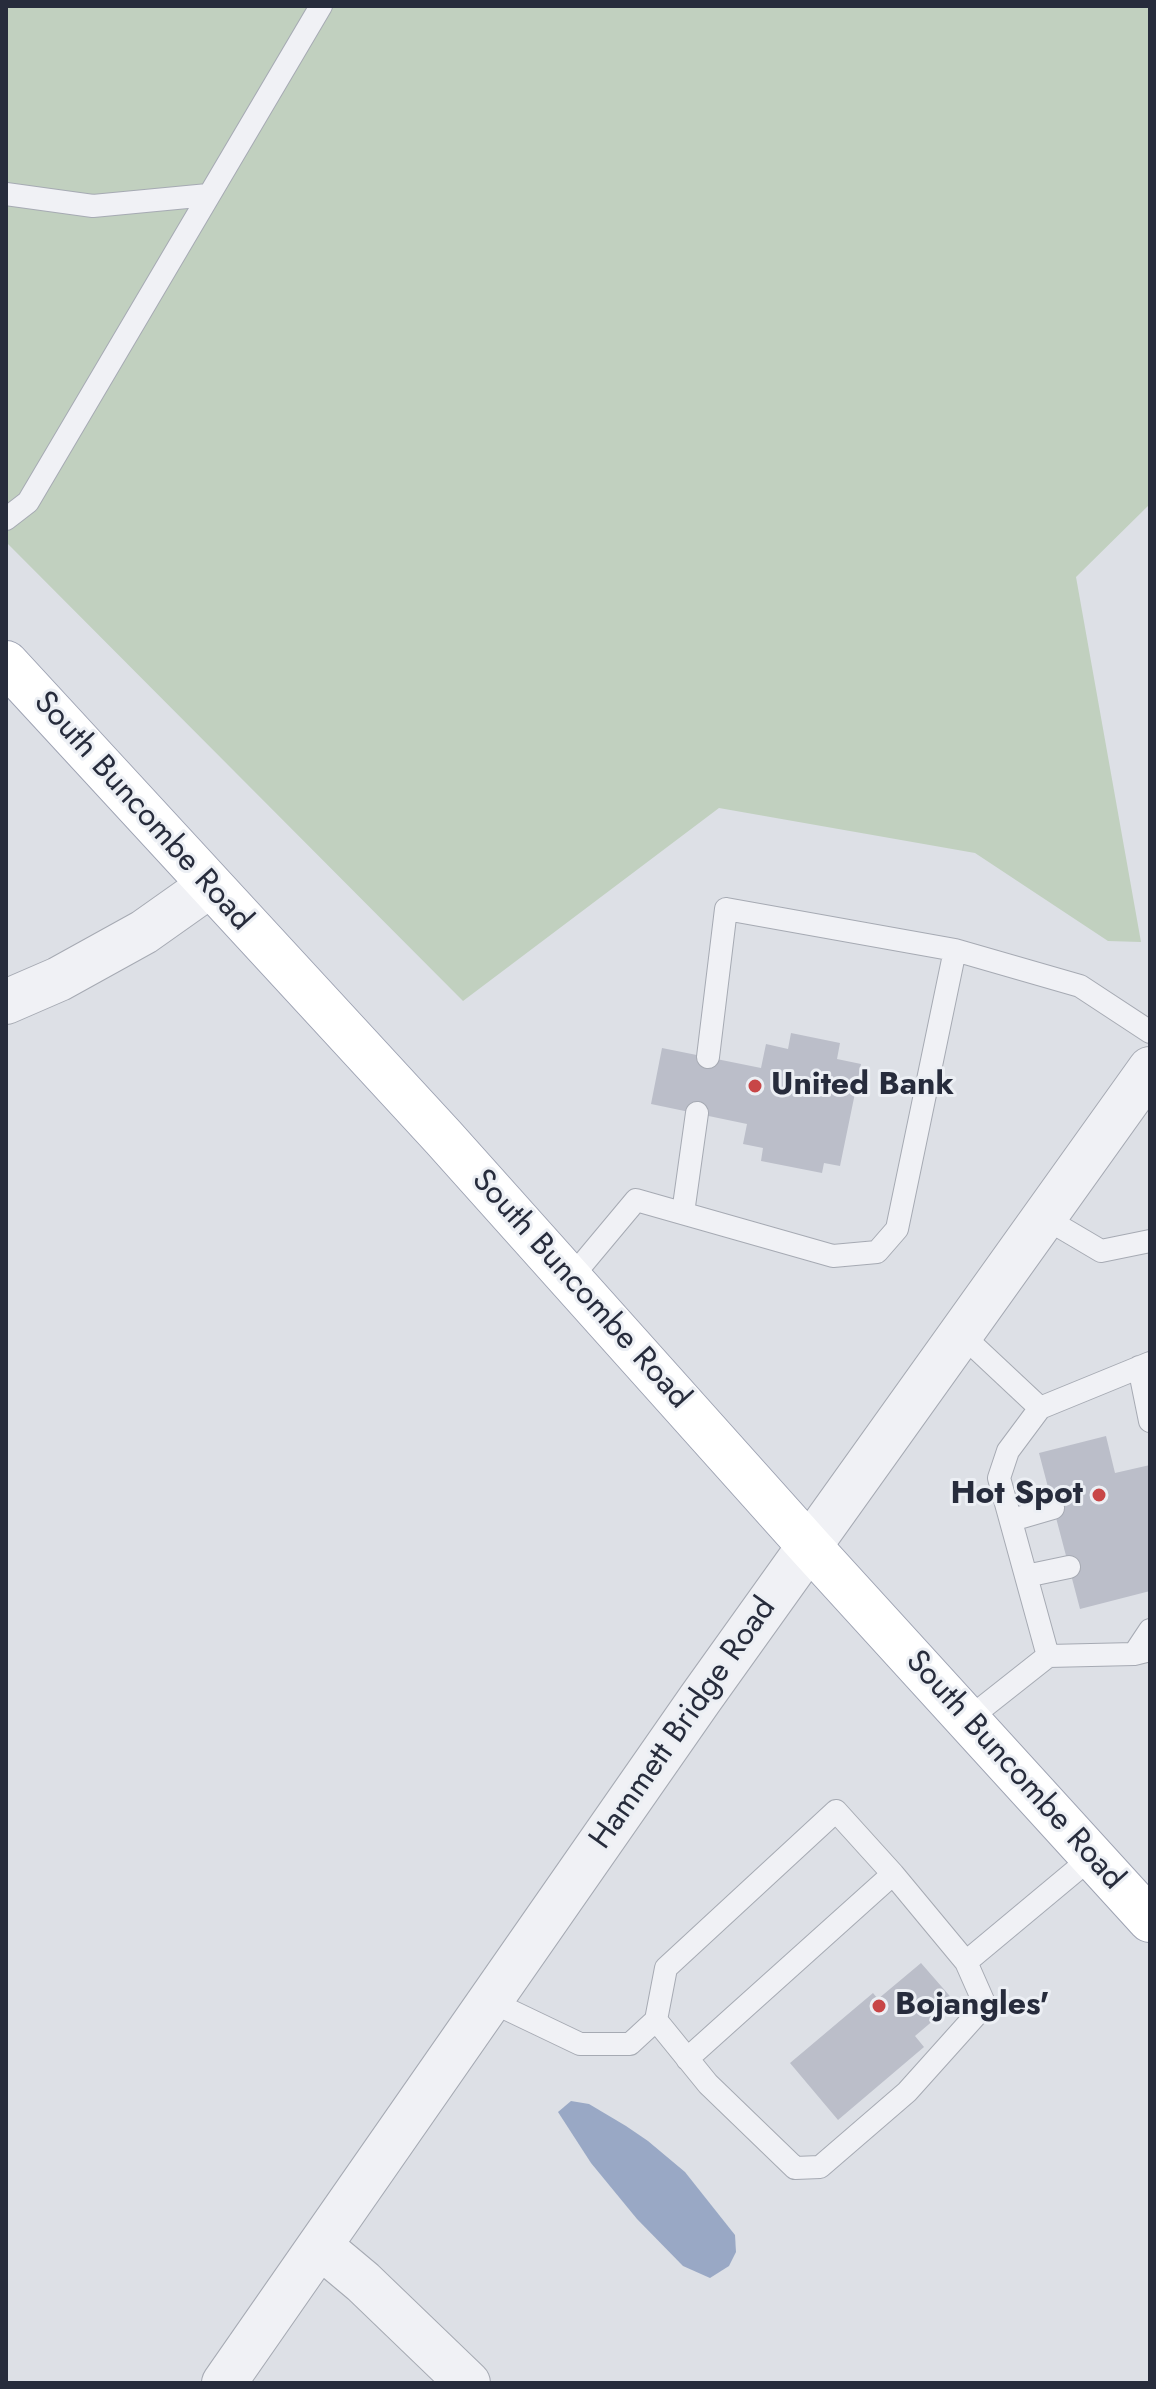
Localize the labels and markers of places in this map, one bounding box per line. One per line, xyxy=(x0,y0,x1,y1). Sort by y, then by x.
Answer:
place label: United Bank xyxy=(771,1067,954,1105)
marker: United Bank xyxy=(746,1077,764,1095)
place label: Hot Spot xyxy=(950,1476,1083,1514)
marker: Hot Spot xyxy=(1090,1486,1108,1504)
place label: Bojangles' xyxy=(895,1987,1049,2025)
marker: Bojangles' xyxy=(870,1997,888,2015)

